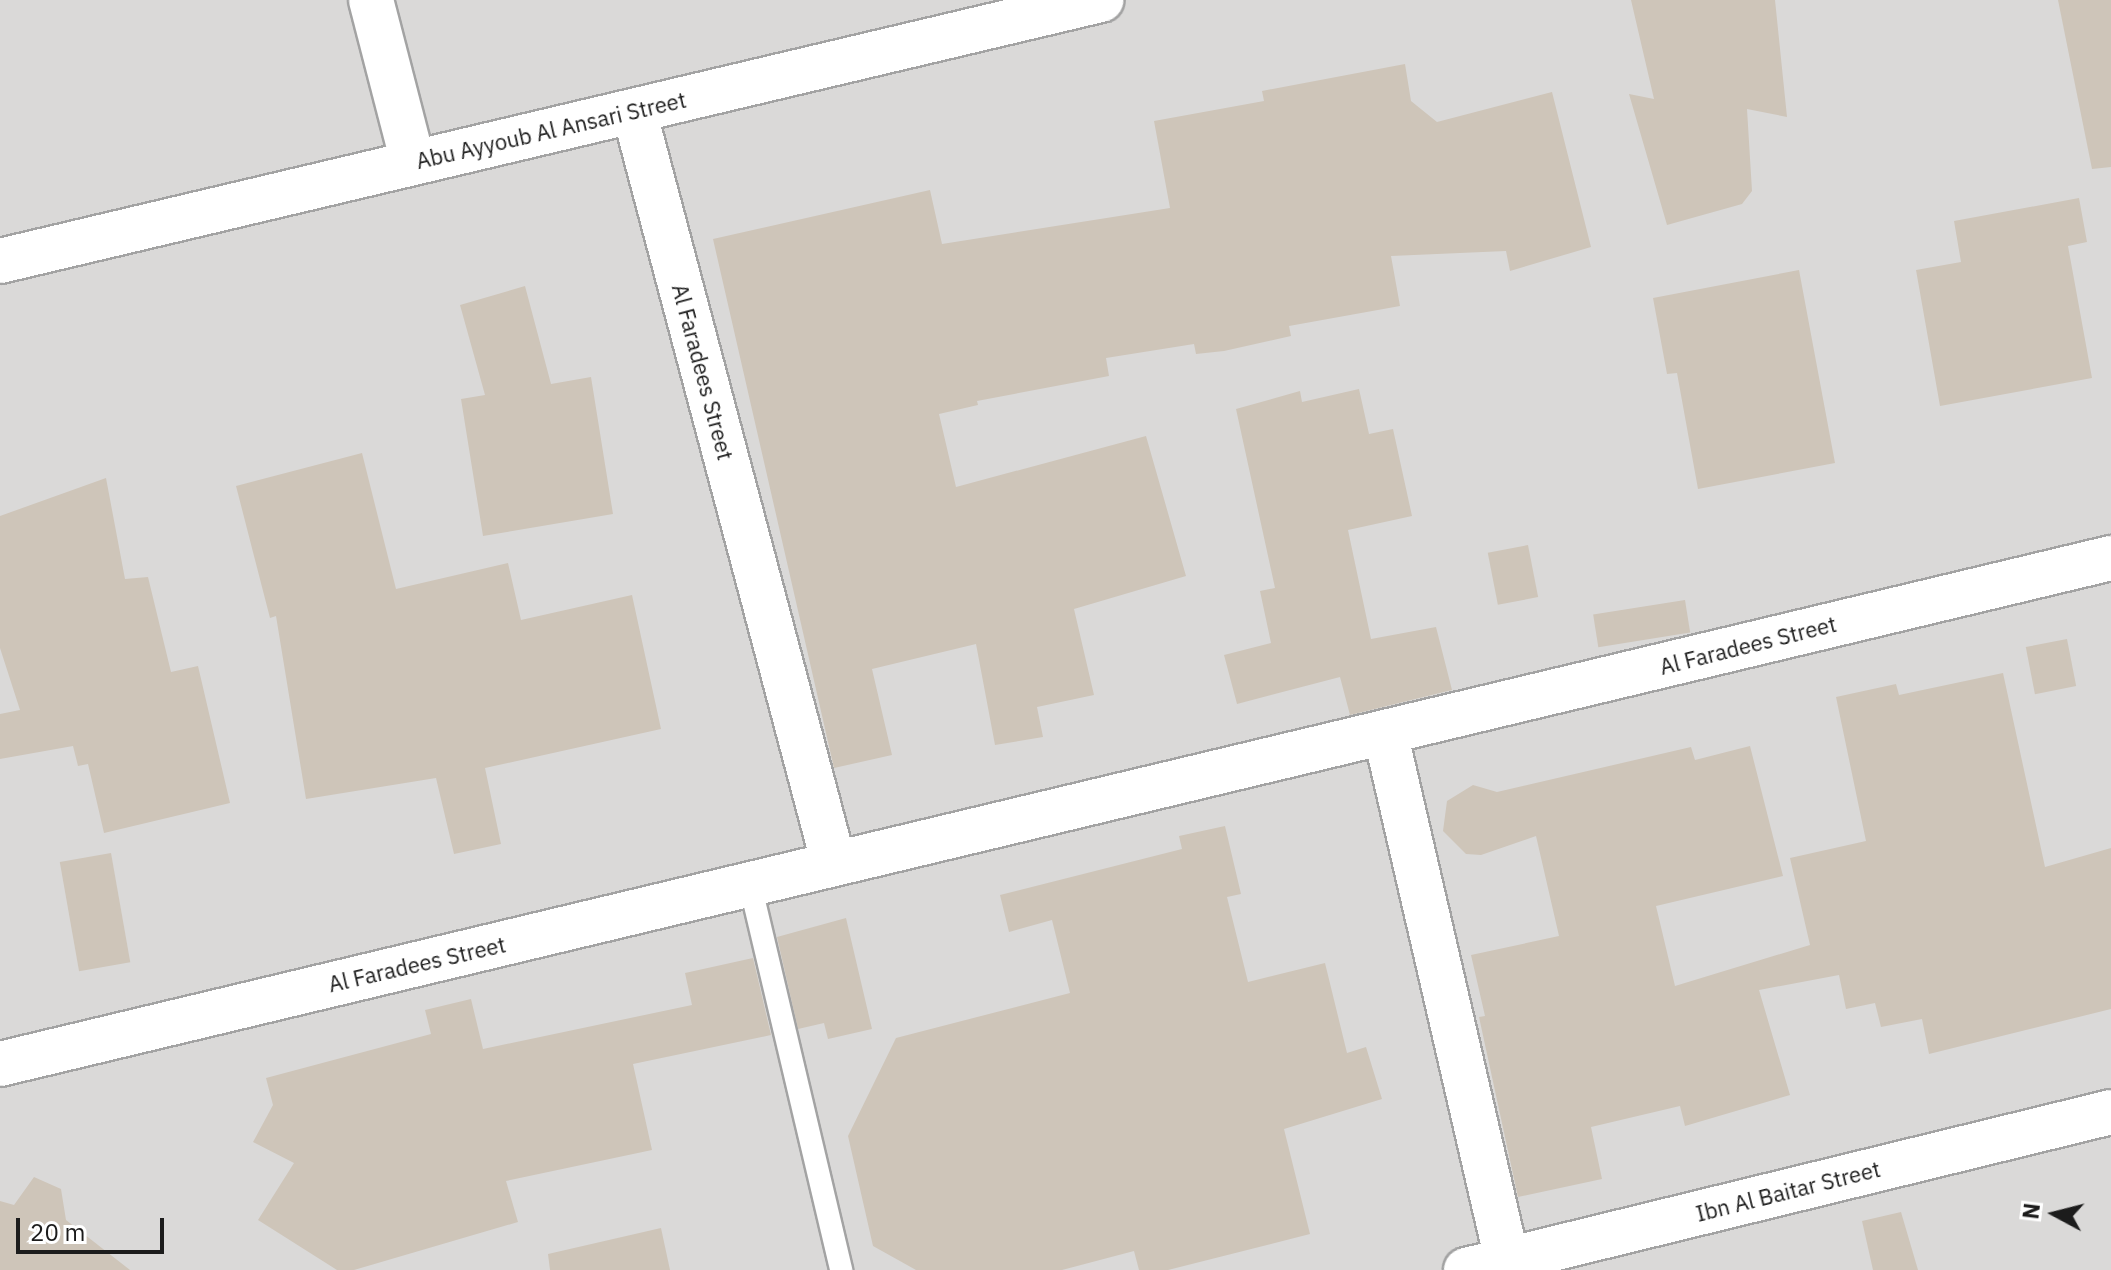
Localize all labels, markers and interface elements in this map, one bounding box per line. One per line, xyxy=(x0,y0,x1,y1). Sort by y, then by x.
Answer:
street label: Abu Ayyoub Al Ansari Street xyxy=(413,86,689,174)
street label: Al Faradees Street xyxy=(667,281,739,463)
street label: Al Faradees Street xyxy=(1657,610,1839,680)
street label: Al Faradees Street xyxy=(326,931,508,997)
street label: Ibn Al Baitar Street xyxy=(1693,1155,1883,1227)
north arrow xyxy=(2015,1174,2095,1254)
text: N xyxy=(2015,1201,2046,1221)
scale bar xyxy=(20,1202,168,1252)
text: 20 m xyxy=(30,1216,85,1248)

